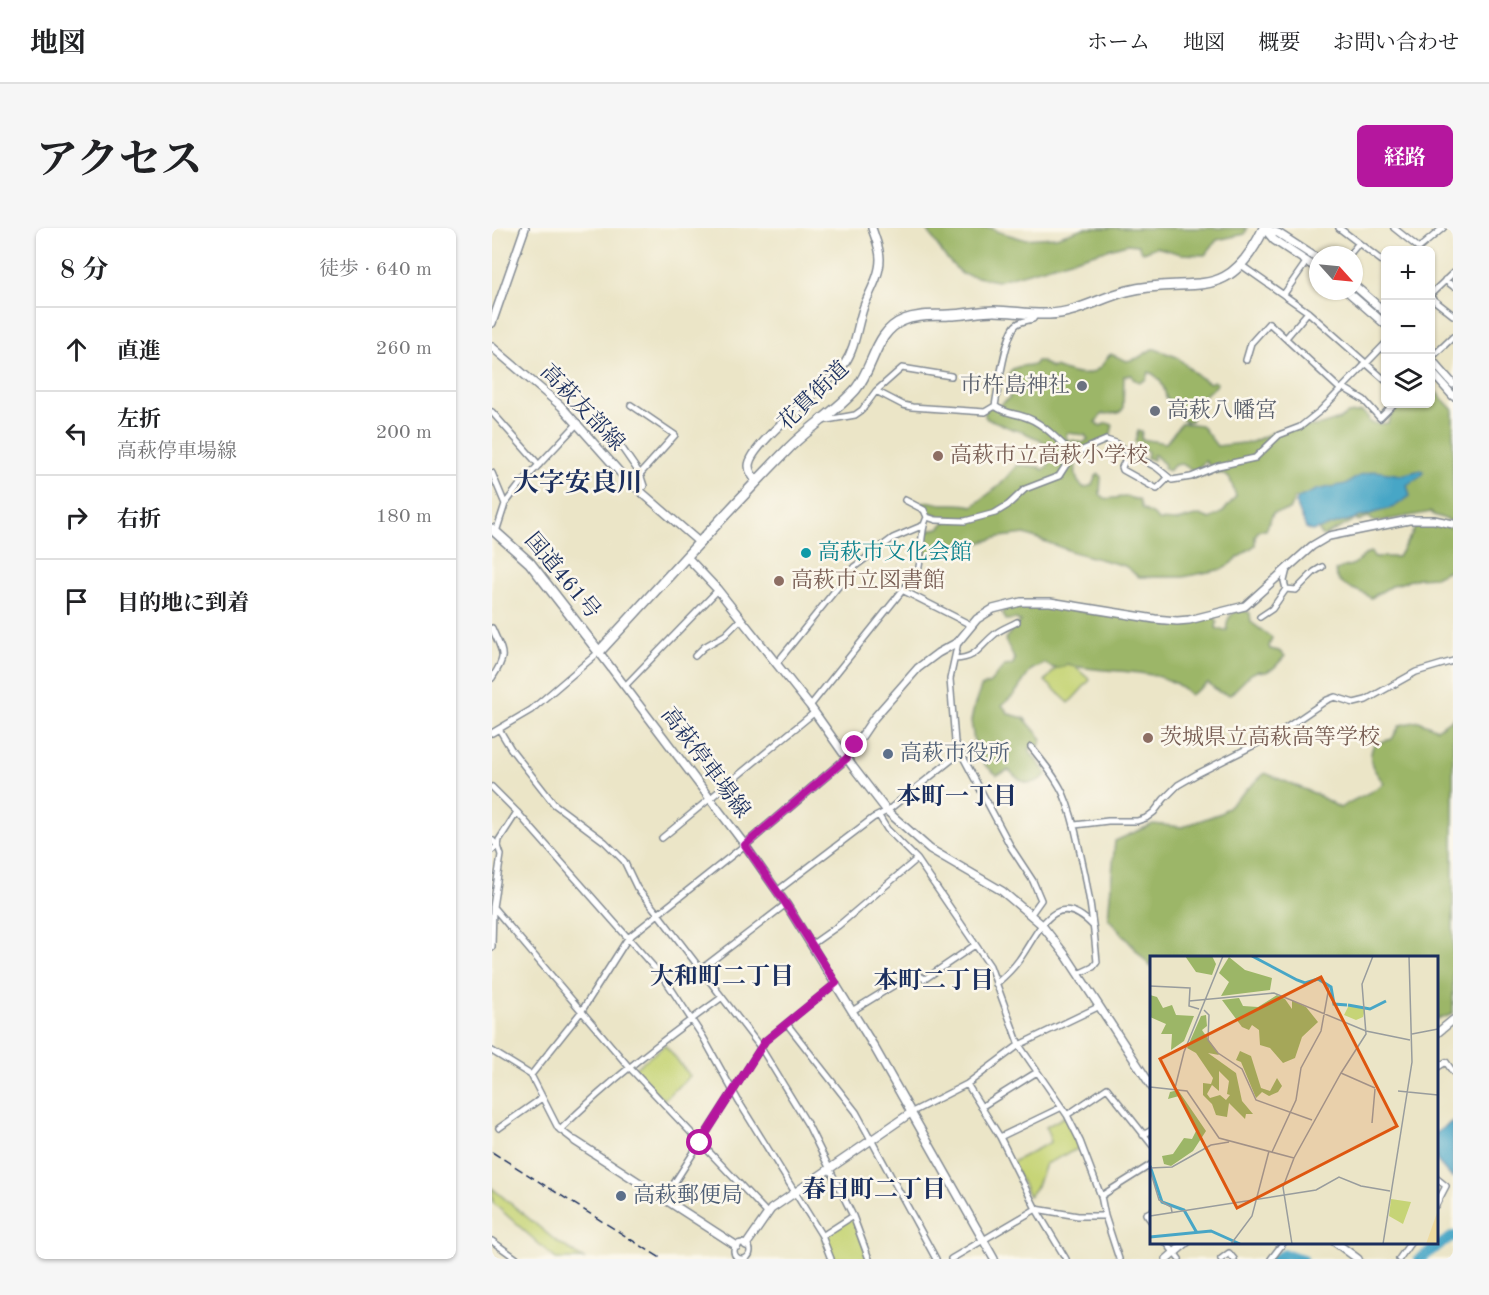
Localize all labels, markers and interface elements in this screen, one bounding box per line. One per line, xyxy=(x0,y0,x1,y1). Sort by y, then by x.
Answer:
text: 地図 xyxy=(30,31,86,59)
text: ホーム xyxy=(1087,33,1150,54)
text: 地図 xyxy=(1183,33,1225,54)
text: 概要 xyxy=(1258,33,1300,54)
text: お問い合わせ xyxy=(1333,33,1459,54)
button: 経路 xyxy=(1357,125,1453,187)
text: アクセス xyxy=(36,141,203,183)
north arrow xyxy=(1309,246,1363,300)
map controls xyxy=(1381,246,1435,408)
button: + xyxy=(1381,246,1435,300)
text: 8 分 xyxy=(60,258,108,284)
text: 徒歩 · 640 m xyxy=(319,260,432,280)
button: − xyxy=(1381,300,1435,354)
icon: ahead xyxy=(60,333,93,366)
text: 260 m xyxy=(376,339,432,359)
text: 直進 xyxy=(117,341,161,363)
button: layers xyxy=(1381,354,1435,408)
street label: 花貫街道 xyxy=(773,356,853,434)
street label: 高萩友部線 xyxy=(536,359,630,455)
place label: 市杵島神社 xyxy=(960,373,1070,397)
marker: 市杵島神社 xyxy=(1075,379,1089,393)
place label: 高萩八幡宮 xyxy=(1167,398,1277,422)
marker: 高萩八幡宮 xyxy=(1148,404,1162,418)
text: 左折 xyxy=(117,409,161,431)
icon: left xyxy=(60,417,93,450)
text: 200 m xyxy=(376,423,432,443)
text: 高萩停車場線 xyxy=(117,442,237,462)
place label: 高萩市立高萩小学校 xyxy=(950,443,1148,467)
marker: 高萩市立高萩小学校 xyxy=(931,449,945,463)
district label: 大字安良川 xyxy=(513,468,643,497)
icon: right xyxy=(60,501,93,534)
text: 180 m xyxy=(376,507,432,527)
text: 右折 xyxy=(117,509,161,531)
street label: 国道461号 xyxy=(520,528,605,623)
place label: 高萩市文化会館 xyxy=(818,540,972,564)
marker: 高萩市文化会館 xyxy=(799,546,813,560)
place label: 高萩市立図書館 xyxy=(791,568,945,592)
marker: 高萩市立図書館 xyxy=(772,574,786,588)
icon: arrive xyxy=(60,585,93,618)
text: 目的地に到着 xyxy=(117,593,249,615)
street label: 高萩停車場線 xyxy=(656,702,755,822)
place label: 茨城県立高萩高等学校 xyxy=(1160,725,1380,749)
route end xyxy=(841,731,867,757)
marker: 茨城県立高萩高等学校 xyxy=(1141,731,1155,745)
place label: 高萩市役所 xyxy=(900,741,1010,765)
marker: 高萩市役所 xyxy=(881,747,895,761)
district label: 本町一丁目 xyxy=(897,783,1017,810)
inset map xyxy=(1150,956,1438,1244)
district label: 大和町二丁目 xyxy=(650,963,794,990)
district label: 本町二丁目 xyxy=(874,967,994,994)
route start xyxy=(686,1129,712,1155)
district label: 春日町二丁目 xyxy=(802,1176,946,1203)
place label: 高萩郵便局 xyxy=(633,1183,743,1207)
marker: 高萩郵便局 xyxy=(614,1189,628,1203)

